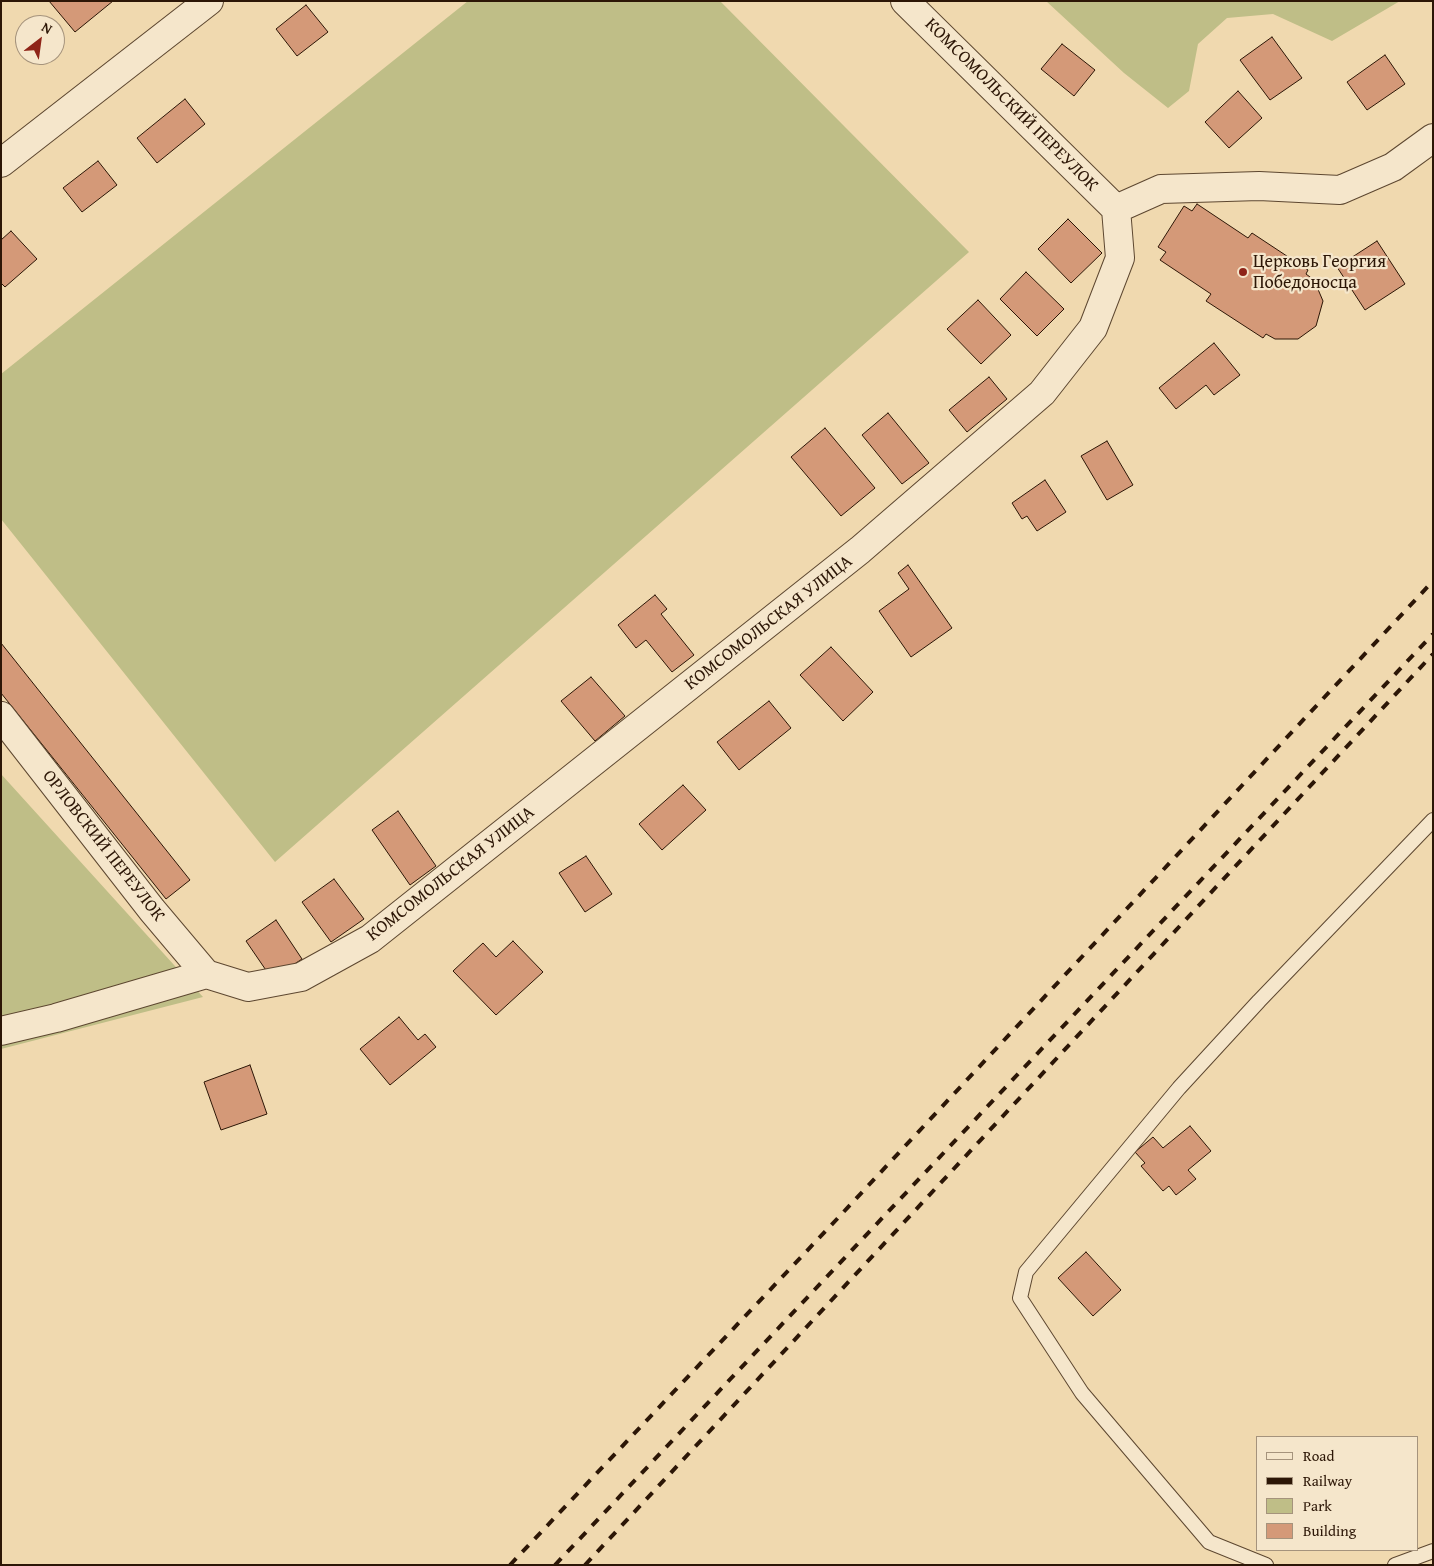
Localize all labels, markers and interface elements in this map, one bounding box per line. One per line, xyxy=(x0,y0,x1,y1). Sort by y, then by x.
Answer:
street label: КОМСОМОЛЬСКИЙ ПЕРЕУЛОК xyxy=(920,14,1102,196)
north arrow xyxy=(15,15,65,65)
text: N xyxy=(38,17,56,39)
place label: Церковь Георгия Победоносца xyxy=(1253,251,1386,294)
marker: Церковь Георгия Победоносца xyxy=(1237,266,1249,278)
street label: КОМСОМОЛЬСКАЯ УЛИЦА xyxy=(681,551,857,695)
street label: ОРЛОВСКИЙ ПЕРЕУЛОК xyxy=(37,766,169,926)
street label: КОМСОМОЛЬСКАЯ УЛИЦА xyxy=(363,802,539,946)
legend xyxy=(1256,1436,1419,1551)
text: Road xyxy=(1303,1445,1334,1466)
text: Railway xyxy=(1303,1470,1352,1491)
text: Park xyxy=(1303,1495,1332,1516)
text: Building xyxy=(1303,1520,1356,1541)

